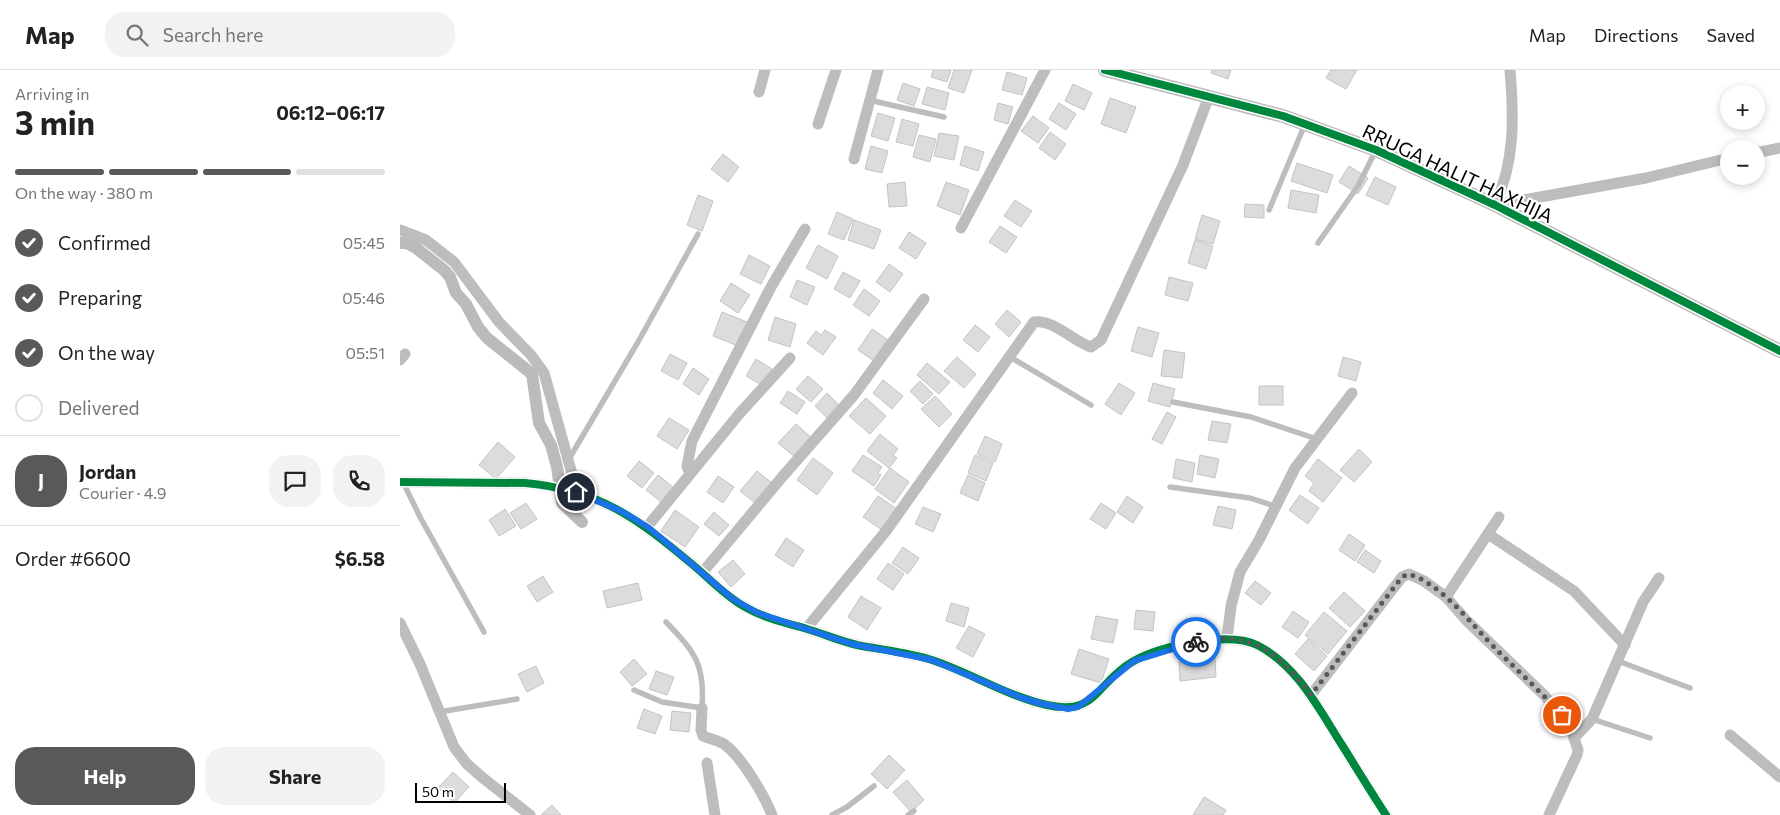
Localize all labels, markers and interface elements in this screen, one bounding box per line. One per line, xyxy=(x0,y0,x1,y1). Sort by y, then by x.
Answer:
search box xyxy=(105,12,455,57)
text: Map xyxy=(25,20,75,49)
icon: search xyxy=(123,21,151,49)
text: Search here xyxy=(163,23,263,46)
text: Map xyxy=(1529,24,1566,46)
text: Directions xyxy=(1594,24,1678,46)
text: Saved xyxy=(1706,24,1755,46)
text: Arriving in xyxy=(15,84,89,103)
map controls xyxy=(1720,85,1765,185)
button: + xyxy=(1720,85,1765,130)
text: 06:12–06:17 xyxy=(276,101,385,124)
text: 3 min xyxy=(15,102,95,142)
street label: RRUGA HALIT HAXHIJA xyxy=(1359,119,1557,227)
button: − xyxy=(1720,140,1765,185)
text: On the way · 380 m xyxy=(15,183,153,202)
icon: check xyxy=(15,229,43,257)
text: Confirmed xyxy=(58,231,151,254)
text: 05:45 xyxy=(343,233,385,252)
icon: check xyxy=(15,284,43,312)
text: Preparing xyxy=(58,286,142,309)
text: 05:46 xyxy=(342,288,385,307)
icon: check xyxy=(15,339,43,367)
text: On the way xyxy=(58,341,155,364)
text: 05:51 xyxy=(346,343,385,362)
text: Delivered xyxy=(58,396,139,419)
button: chat xyxy=(269,455,321,507)
button: phone xyxy=(333,455,385,507)
text: Jordan xyxy=(79,460,136,483)
text: J xyxy=(38,469,44,492)
pin xyxy=(555,471,597,513)
icon: home xyxy=(562,478,590,506)
text: Courier · 4.9 xyxy=(79,483,166,502)
text: Order #6600 xyxy=(15,547,131,570)
text: $6.58 xyxy=(335,547,385,570)
courier xyxy=(1171,617,1221,667)
icon: bike xyxy=(1182,628,1210,656)
pin xyxy=(1541,694,1583,736)
icon: bag xyxy=(1548,701,1576,729)
button: Help xyxy=(15,747,195,805)
button: Share xyxy=(205,747,385,805)
scale bar xyxy=(415,780,506,803)
text: 50 m xyxy=(422,783,454,800)

